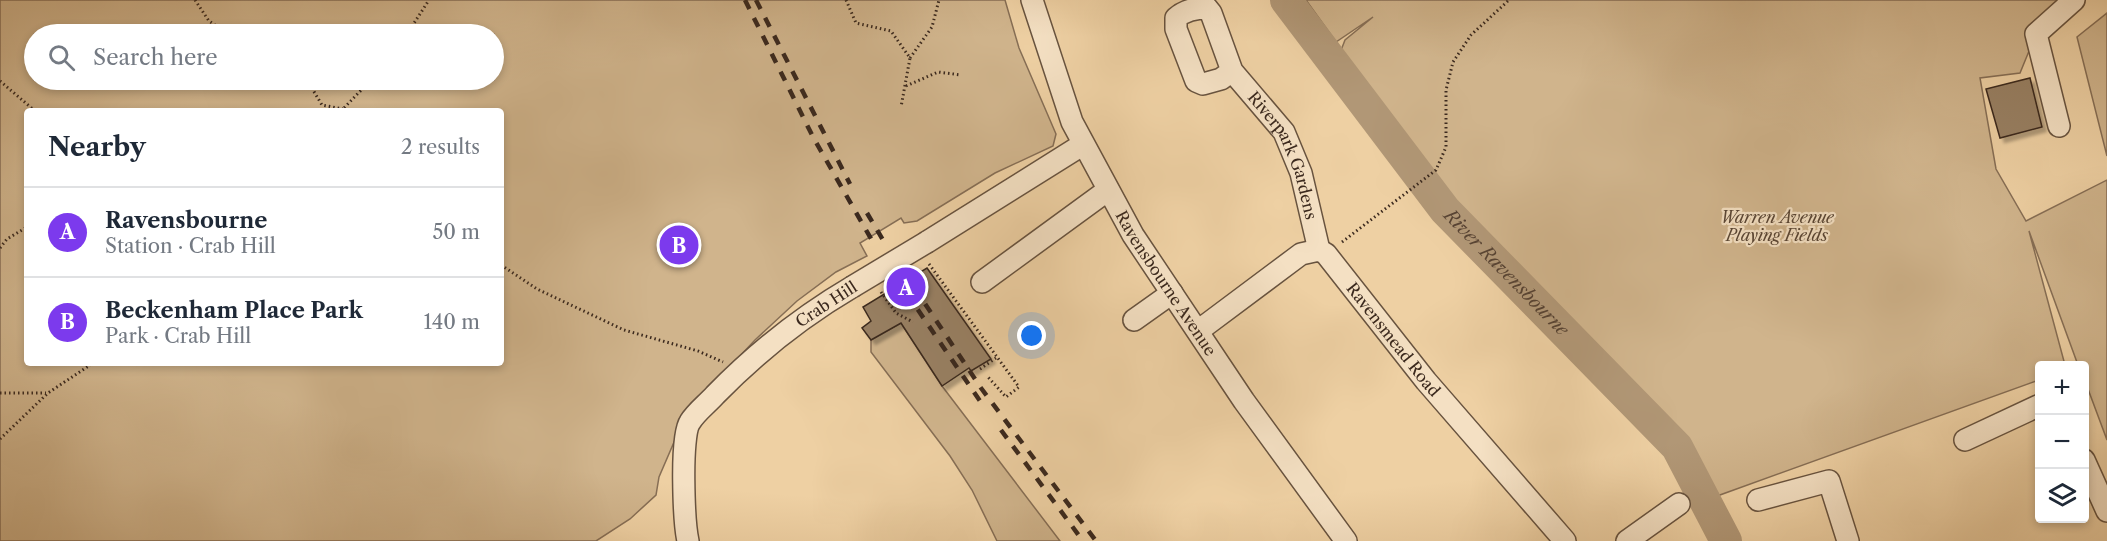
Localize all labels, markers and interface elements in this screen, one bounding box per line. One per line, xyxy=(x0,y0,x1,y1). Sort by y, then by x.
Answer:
search box xyxy=(24,24,504,90)
icon: search xyxy=(45,41,78,74)
text: Search here xyxy=(93,44,218,71)
street label: Riverpark Gardens xyxy=(1244,87,1322,222)
text: Nearby xyxy=(48,131,146,163)
text: 2 results xyxy=(401,135,480,159)
water label: River Ravensbourne xyxy=(1438,203,1574,341)
text: Ravensbourne xyxy=(105,207,267,234)
street label: Ravensbourne Avenue xyxy=(1112,207,1221,359)
park label: Warren Avenue Playing Fields xyxy=(1720,207,1835,245)
text: A xyxy=(60,220,75,244)
text: 50 m xyxy=(433,220,480,244)
pin: B xyxy=(660,222,698,268)
text: Station · Crab Hill xyxy=(105,234,276,258)
pin: A xyxy=(886,264,926,310)
street label: Crab Hill xyxy=(791,277,861,331)
street label: Ravensmead Road xyxy=(1342,278,1445,401)
text: Beckenham Place Park xyxy=(105,297,363,324)
text: B xyxy=(60,310,75,334)
text: 140 m xyxy=(423,310,480,334)
your location xyxy=(1017,321,1046,350)
text: Park · Crab Hill xyxy=(105,324,251,348)
map controls xyxy=(2035,361,2089,523)
button: + xyxy=(2035,361,2089,415)
button: − xyxy=(2035,415,2089,469)
button: layers xyxy=(2035,469,2089,523)

